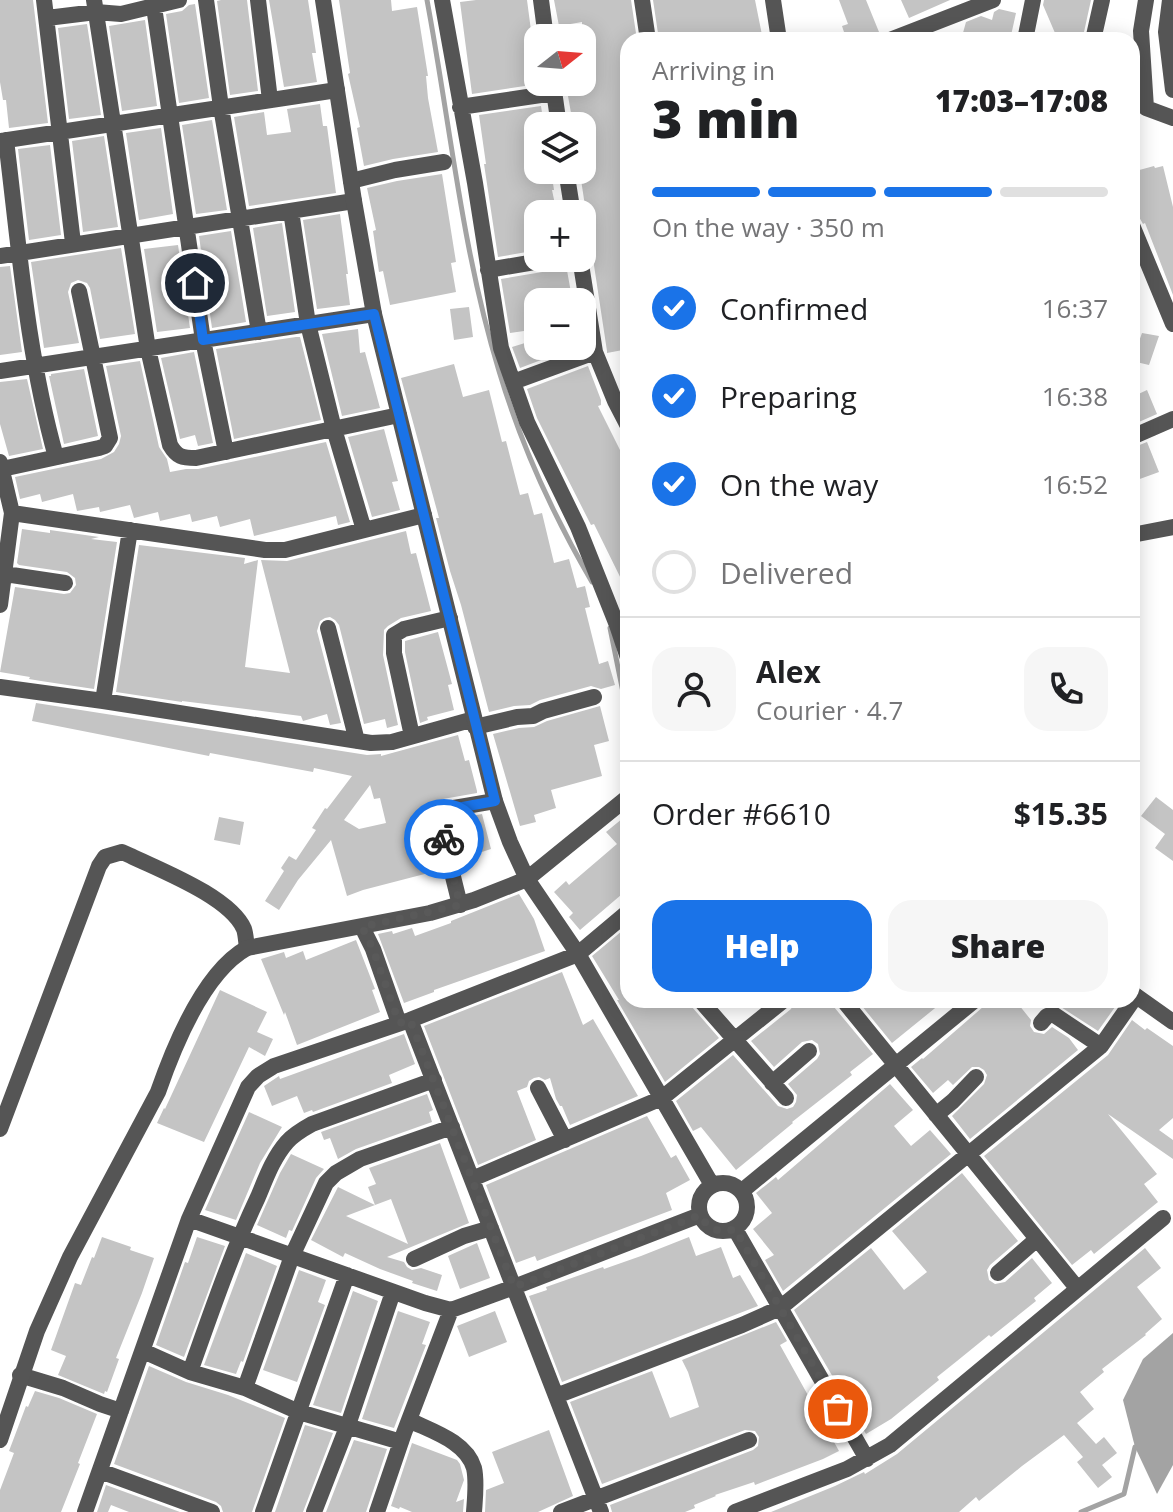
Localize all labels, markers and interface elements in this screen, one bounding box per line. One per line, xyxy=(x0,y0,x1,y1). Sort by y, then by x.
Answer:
north arrow xyxy=(524,24,596,96)
map controls xyxy=(524,24,596,360)
text: Arriving in xyxy=(652,52,775,88)
text: 17:03–17:08 xyxy=(935,80,1108,121)
text: 3 min xyxy=(652,82,800,153)
button: layers xyxy=(524,112,596,184)
button: + xyxy=(524,200,596,272)
text: On the way · 350 m xyxy=(652,209,885,245)
pin xyxy=(161,249,229,317)
icon: home xyxy=(173,261,217,305)
icon: check xyxy=(652,286,696,330)
button: − xyxy=(524,288,596,360)
text: Confirmed xyxy=(720,288,868,329)
text: 16:37 xyxy=(1042,290,1108,326)
icon: check xyxy=(652,374,696,418)
text: Preparing xyxy=(720,376,857,417)
text: 16:38 xyxy=(1042,378,1108,414)
icon: check xyxy=(652,462,696,506)
text: On the way xyxy=(720,464,878,505)
text: 16:52 xyxy=(1042,466,1108,502)
text: Delivered xyxy=(720,552,853,593)
button: person xyxy=(652,647,736,731)
button: phone xyxy=(1024,647,1108,731)
text: Alex xyxy=(756,651,821,692)
text: Courier · 4.7 xyxy=(756,692,903,728)
text: Order #6610 xyxy=(652,793,831,834)
text: $15.35 xyxy=(1014,793,1108,834)
courier xyxy=(404,799,484,879)
icon: bike xyxy=(422,817,466,861)
button: Help xyxy=(652,900,872,992)
button: Share xyxy=(888,900,1108,992)
pin xyxy=(804,1375,872,1443)
icon: bag xyxy=(816,1387,860,1431)

